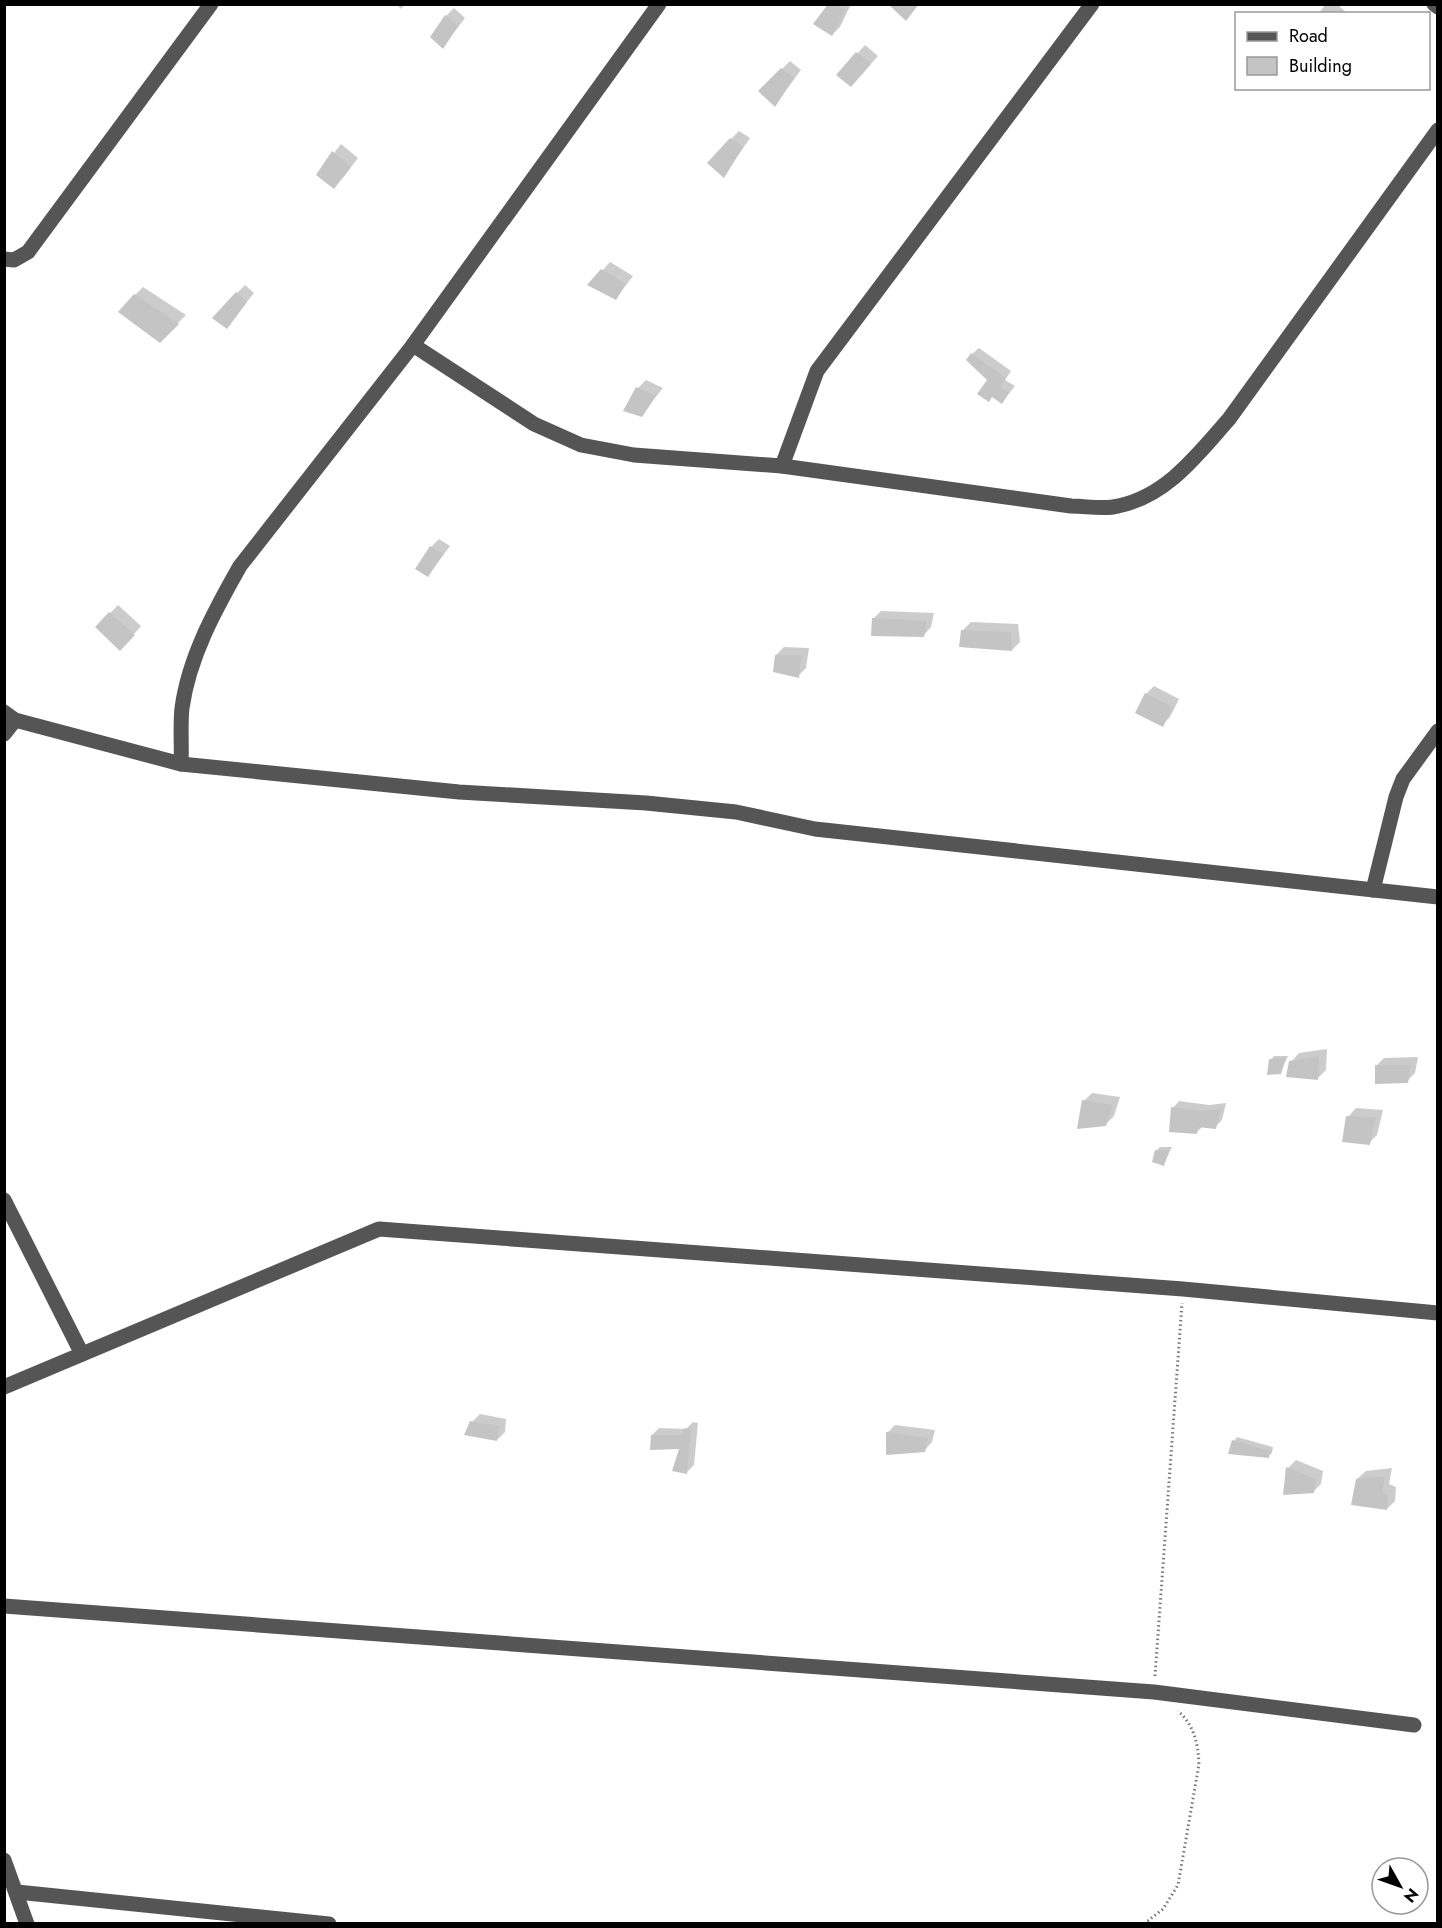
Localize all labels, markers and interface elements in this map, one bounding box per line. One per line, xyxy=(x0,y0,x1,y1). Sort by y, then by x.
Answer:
legend xyxy=(1235,12,1430,90)
text: Road xyxy=(1289,23,1328,49)
text: Building xyxy=(1289,53,1352,79)
north arrow xyxy=(1370,1856,1430,1916)
text: N xyxy=(1398,1883,1424,1908)

